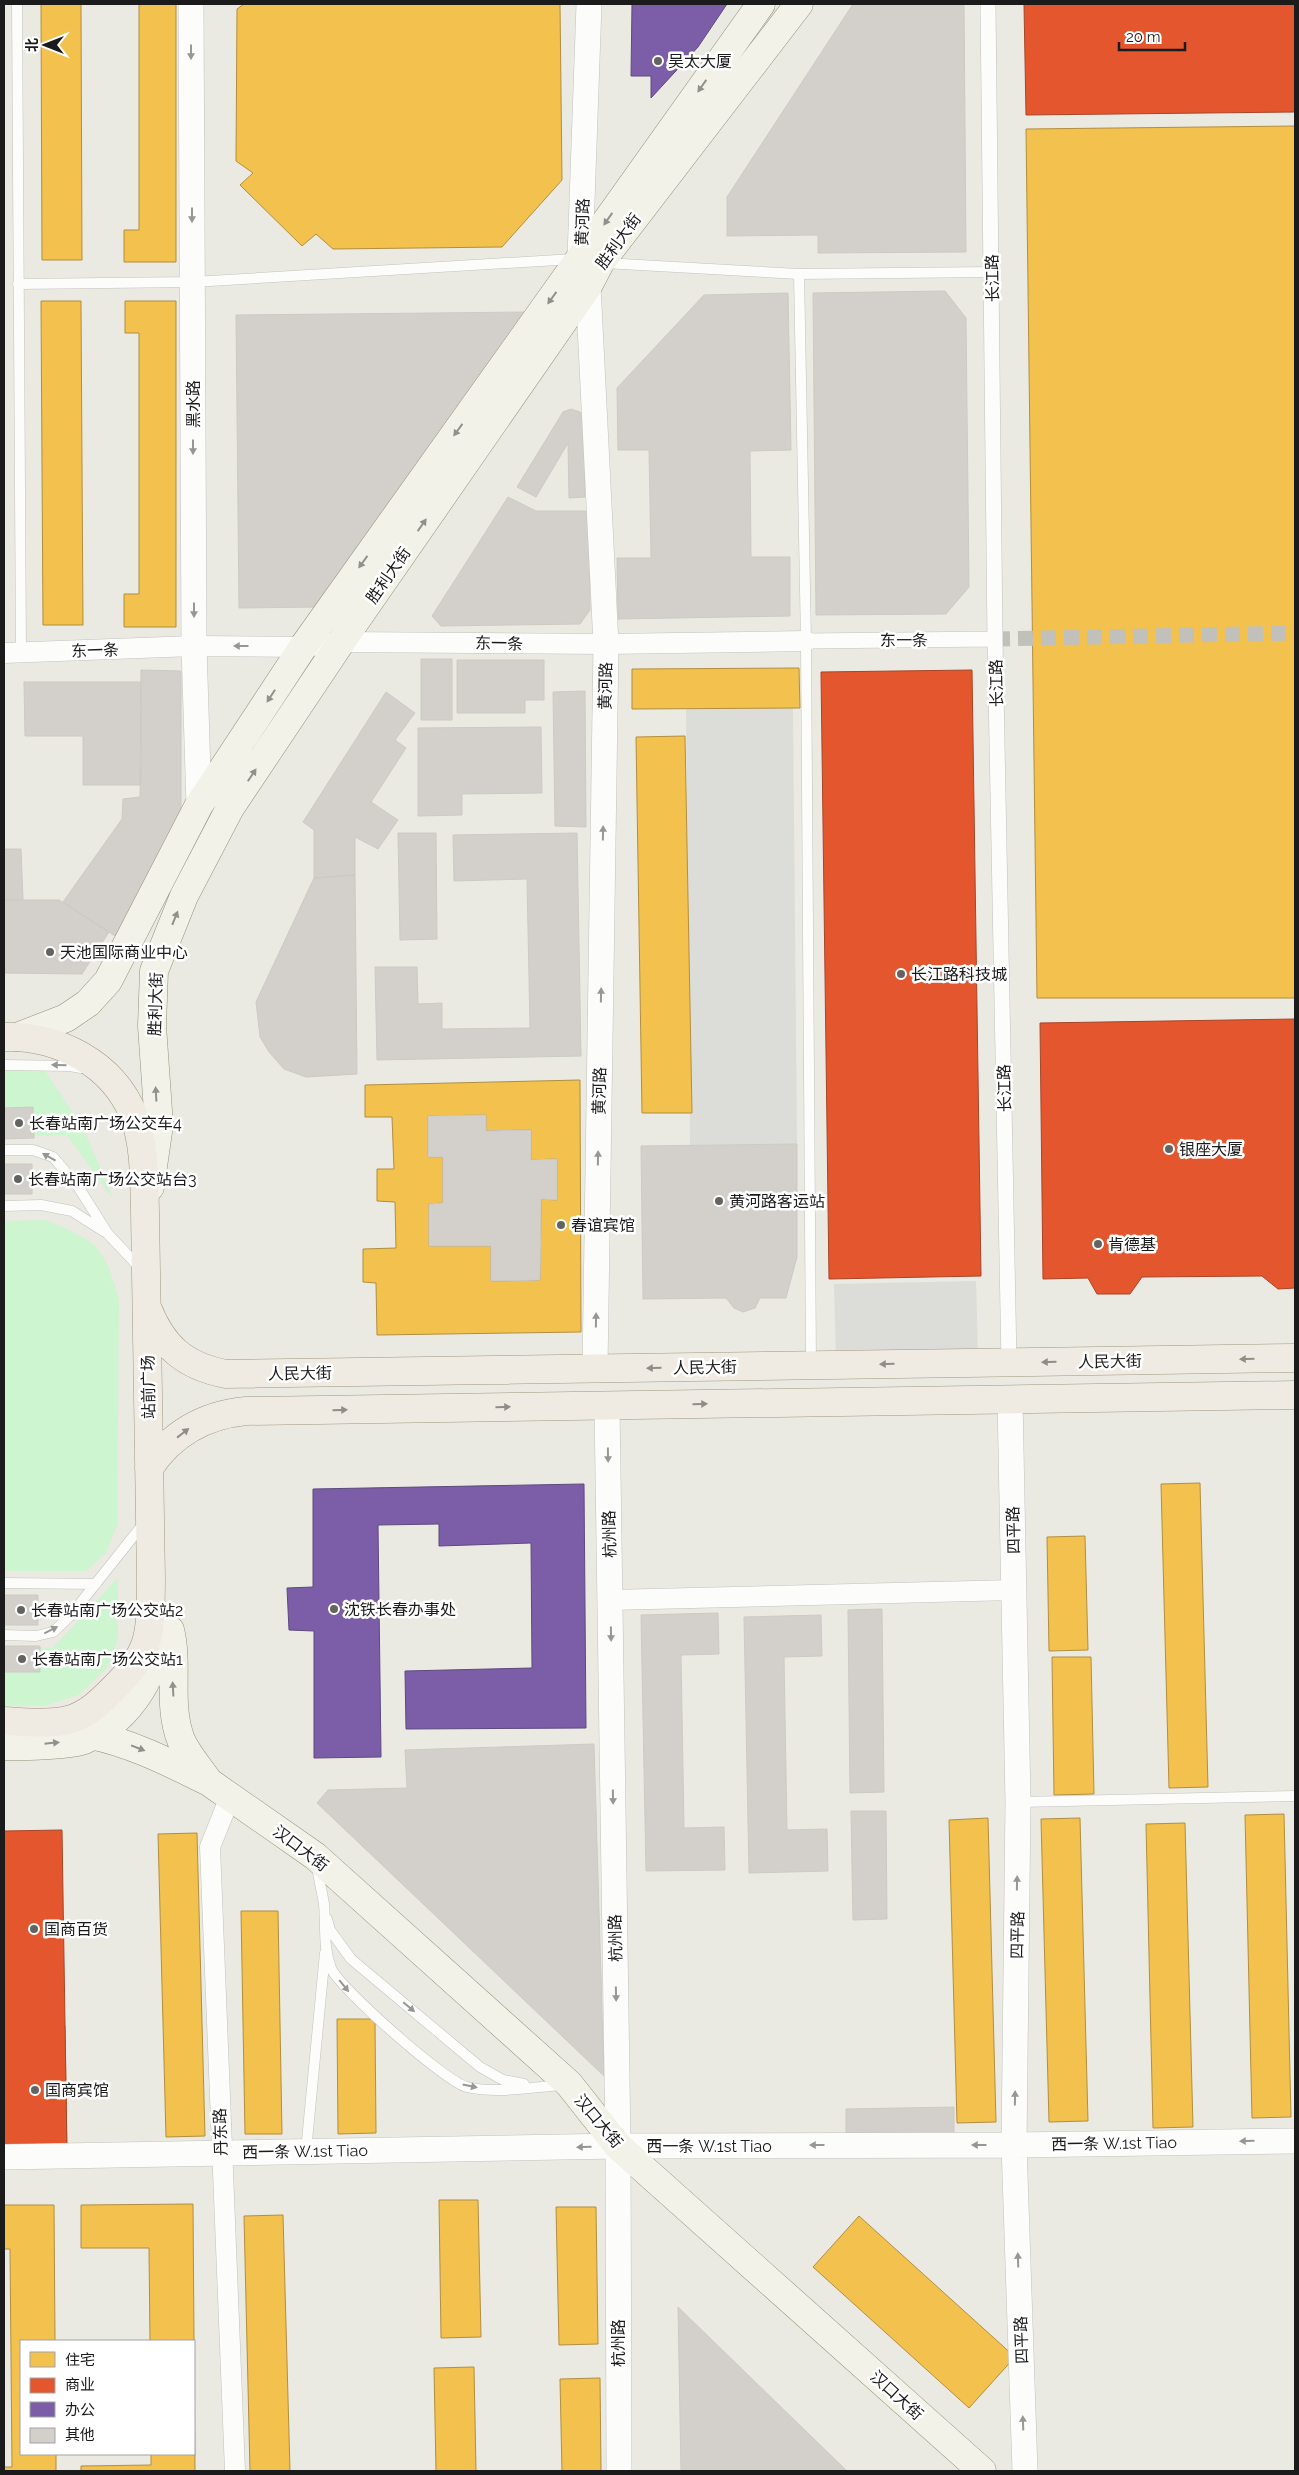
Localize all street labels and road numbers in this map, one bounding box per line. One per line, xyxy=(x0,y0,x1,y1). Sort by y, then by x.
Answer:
street label: 黄河路 xyxy=(572,198,593,246)
street label: 胜利大街 xyxy=(592,210,645,273)
street label: 长江路 xyxy=(983,254,1002,302)
street label: 黑水路 xyxy=(184,380,203,428)
street label: 胜利大街 xyxy=(362,544,415,607)
street label: 东一条 xyxy=(880,631,928,650)
street label: 东一条 xyxy=(475,634,523,653)
street label: 东一条 xyxy=(71,640,119,661)
street label: 长江路 xyxy=(987,659,1006,707)
street label: 黄河路 xyxy=(596,662,615,710)
street label: 胜利大街 xyxy=(145,972,166,1036)
street label: 长江路 xyxy=(995,1064,1014,1112)
street label: 黄河路 xyxy=(590,1067,609,1115)
street label: 人民大街 xyxy=(1078,1351,1142,1372)
street label: 站前广场 xyxy=(138,1355,159,1419)
street label: 人民大街 xyxy=(673,1357,737,1378)
street label: 人民大街 xyxy=(268,1363,332,1384)
street label: 四平路 xyxy=(1004,1506,1023,1554)
street label: 杭州路 xyxy=(600,1510,619,1558)
street label: 汉口大街 xyxy=(269,1822,332,1875)
street label: 四平路 xyxy=(1008,1911,1027,1959)
street label: 杭州路 xyxy=(606,1914,625,1962)
street label: 汉口大街 xyxy=(571,2091,626,2152)
street label: 丹东路 xyxy=(210,2108,231,2156)
street label: 西一条 W.1st Tiao xyxy=(1051,2133,1177,2154)
street label: 西一条 W.1st Tiao xyxy=(646,2137,772,2156)
street label: 西一条 W.1st Tiao xyxy=(242,2141,368,2162)
street label: 四平路 xyxy=(1011,2316,1032,2364)
street label: 杭州路 xyxy=(609,2319,628,2367)
street label: 汉口大街 xyxy=(867,2367,927,2424)

